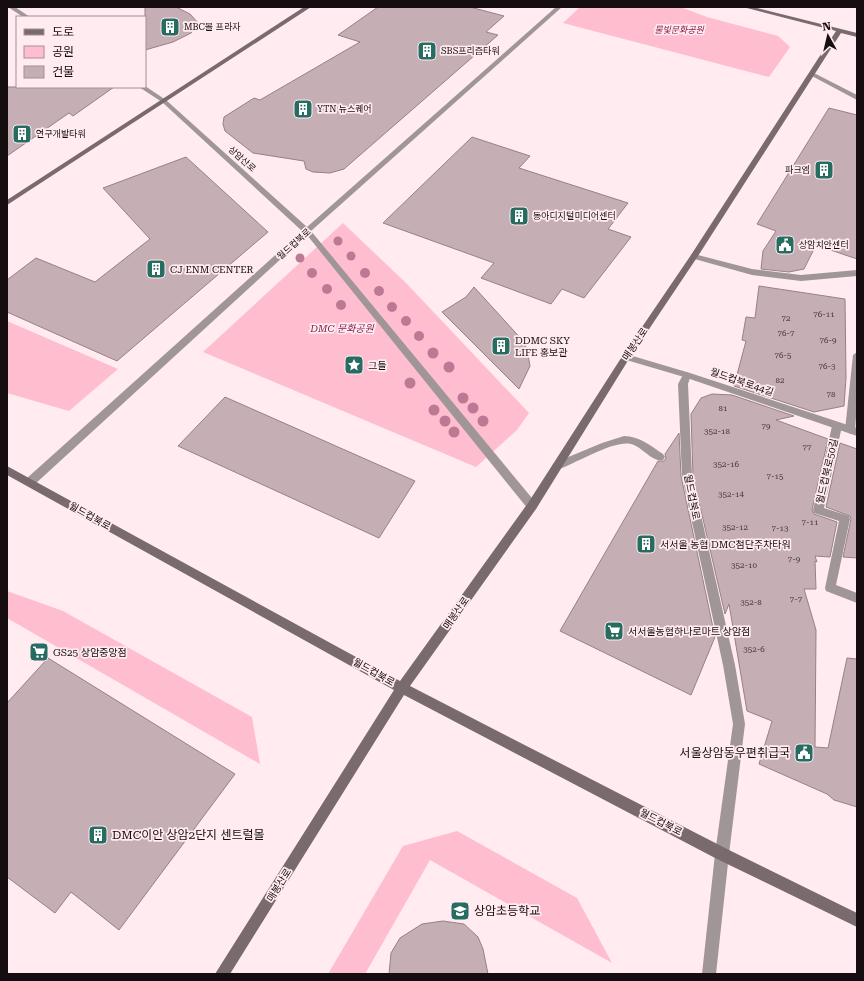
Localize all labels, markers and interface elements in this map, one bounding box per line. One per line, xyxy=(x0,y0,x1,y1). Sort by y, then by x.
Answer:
legend xyxy=(16,16,146,88)
building icon: MBC몰 프라자 xyxy=(159,16,181,38)
north arrow xyxy=(808,16,848,56)
text: N xyxy=(822,19,832,34)
place label: MBC몰 프라자 xyxy=(184,22,240,32)
text: 도로 xyxy=(52,25,74,39)
park label: 물빛문화공원 xyxy=(654,25,705,35)
building icon: SBS프리즘타워 xyxy=(416,40,438,62)
text: 공원 xyxy=(52,45,74,59)
place label: SBS프리즘타워 xyxy=(441,46,500,56)
text: 건물 xyxy=(52,65,74,79)
building icon: YTN 뉴스퀘어 xyxy=(292,98,314,120)
place label: YTN 뉴스퀘어 xyxy=(317,104,372,114)
building icon: 연구개발타워 xyxy=(11,123,33,145)
place label: 연구개발타워 xyxy=(36,129,86,139)
street label: 상암산로 xyxy=(226,144,258,174)
building icon: 파크엠 xyxy=(813,159,835,181)
place label: 파크엠 xyxy=(785,165,810,175)
building icon: 동아디지털미디어센터 xyxy=(508,205,530,227)
place label: 동아디지털미디어센터 xyxy=(533,211,616,221)
street label: 월드컵북로 xyxy=(275,226,313,262)
public building icon: 상암치안센터 xyxy=(774,234,796,256)
place label: 상암치안센터 xyxy=(799,240,849,250)
building icon: CJ ENM CENTER xyxy=(145,258,167,280)
place label: CJ ENM CENTER xyxy=(170,264,254,275)
house number: 76-11 xyxy=(813,310,835,319)
house number: 72 xyxy=(782,314,791,323)
park label: DMC 문화공원 xyxy=(309,323,375,334)
street label: 매봉산로 xyxy=(620,326,650,362)
house number: 76-7 xyxy=(778,329,795,338)
building icon: DDMC SKY LIFE 홍보관 xyxy=(490,335,512,357)
place label: DDMC SKY LIFE 홍보관 xyxy=(515,335,570,358)
house number: 76-9 xyxy=(820,336,837,345)
house number: 76-5 xyxy=(775,351,792,360)
place icon: 그들 xyxy=(343,354,365,376)
place label: 그들 xyxy=(368,360,386,371)
house number: 76-3 xyxy=(819,362,836,371)
street label: 월드컵북로44길 xyxy=(709,366,775,398)
house number: 82 xyxy=(776,376,785,385)
house number: 78 xyxy=(827,390,836,399)
house number: 81 xyxy=(719,404,728,413)
house number: 79 xyxy=(762,422,771,431)
house number: 352-18 xyxy=(704,427,730,436)
street label: 월드컵북로50길 xyxy=(814,437,840,505)
house number: 77 xyxy=(803,443,812,452)
house number: 352-16 xyxy=(713,460,739,469)
house number: 7-15 xyxy=(767,472,784,481)
street label: 월드컵북로 xyxy=(682,473,702,521)
house number: 352-14 xyxy=(718,490,744,499)
street label: 월드컵북로 xyxy=(67,500,113,532)
house number: 7-11 xyxy=(802,518,819,527)
house number: 352-12 xyxy=(722,523,748,532)
house number: 7-13 xyxy=(772,524,789,533)
building icon: 서서울 농협 DMC첨단주차타워 xyxy=(635,533,657,555)
place label: 서서울 농협 DMC첨단주차타워 xyxy=(660,539,791,550)
house number: 7-9 xyxy=(788,555,801,564)
house number: 352-10 xyxy=(731,561,757,570)
street label: 매봉산로 xyxy=(441,595,471,631)
house number: 7-7 xyxy=(790,595,803,604)
house number: 352-8 xyxy=(740,598,762,607)
supermarket icon: 서서울농협하나로마트 상암점 xyxy=(603,620,625,642)
place label: 서서울농협하나로마트 상암점 xyxy=(628,626,750,637)
supermarket icon: GS25 상암중앙점 xyxy=(28,641,50,663)
house number: 352-6 xyxy=(743,645,765,654)
place label: GS25 상암중앙점 xyxy=(53,647,127,658)
street label: 월드컵북로 xyxy=(351,656,397,688)
public building icon: 서울상암동우편취급국 xyxy=(793,742,815,764)
place label: 서울상암동우편취급국 xyxy=(680,746,790,760)
street label: 월드컵북로 xyxy=(638,807,684,837)
building icon: DMC이안 상암2단지 센트럴몰 xyxy=(87,824,109,846)
place label: DMC이안 상암2단지 센트럴몰 xyxy=(112,828,265,842)
street label: 매봉산로 xyxy=(265,866,293,904)
school or university icon: 상암초등학교 xyxy=(449,900,471,922)
place label: 상암초등학교 xyxy=(474,904,540,918)

